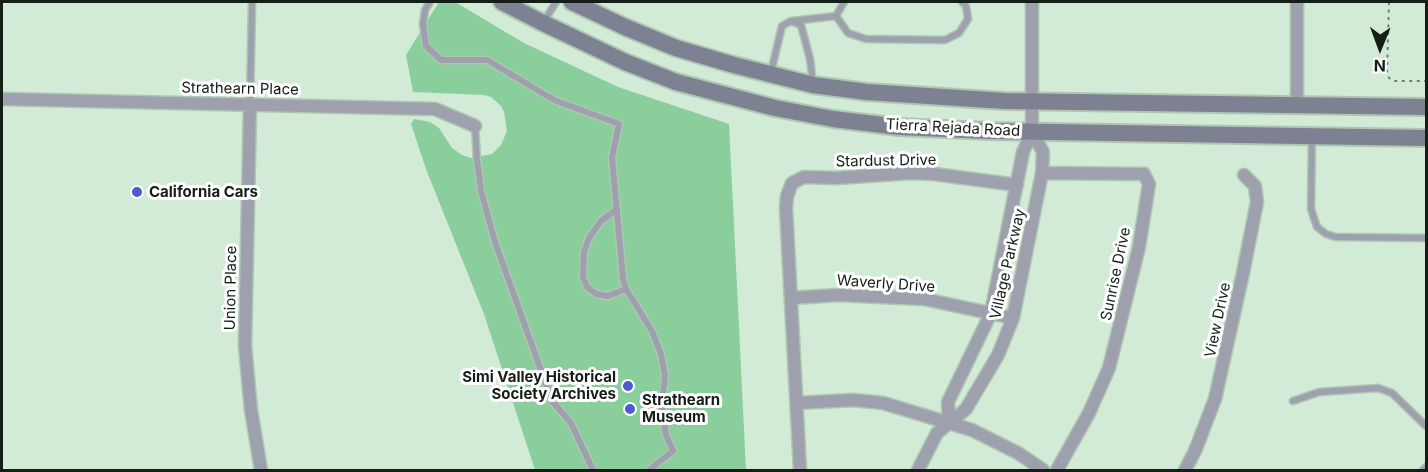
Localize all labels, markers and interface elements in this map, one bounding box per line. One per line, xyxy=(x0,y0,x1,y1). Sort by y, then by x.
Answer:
north arrow xyxy=(1350,18,1410,78)
text: N xyxy=(1373,56,1386,76)
street label: Strathearn Place xyxy=(181,79,299,99)
street label: Tierra Rejada Road xyxy=(885,115,1021,141)
street label: Stardust Drive xyxy=(835,151,937,171)
place label: California Cars xyxy=(149,183,258,201)
marker: California Cars xyxy=(130,185,144,199)
street label: Village Parkway xyxy=(987,207,1029,321)
street label: Sunrise Drive xyxy=(1097,226,1135,322)
street label: Union Place xyxy=(221,246,241,330)
street label: Waverly Drive xyxy=(836,272,936,296)
street label: View Drive xyxy=(1201,281,1235,359)
place label: Simi Valley Historical Society Archives xyxy=(462,368,616,403)
marker: Simi Valley Historical Society Archives xyxy=(621,379,635,393)
place label: Strathearn Museum xyxy=(642,391,720,426)
marker: Strathearn Museum xyxy=(623,402,637,416)

